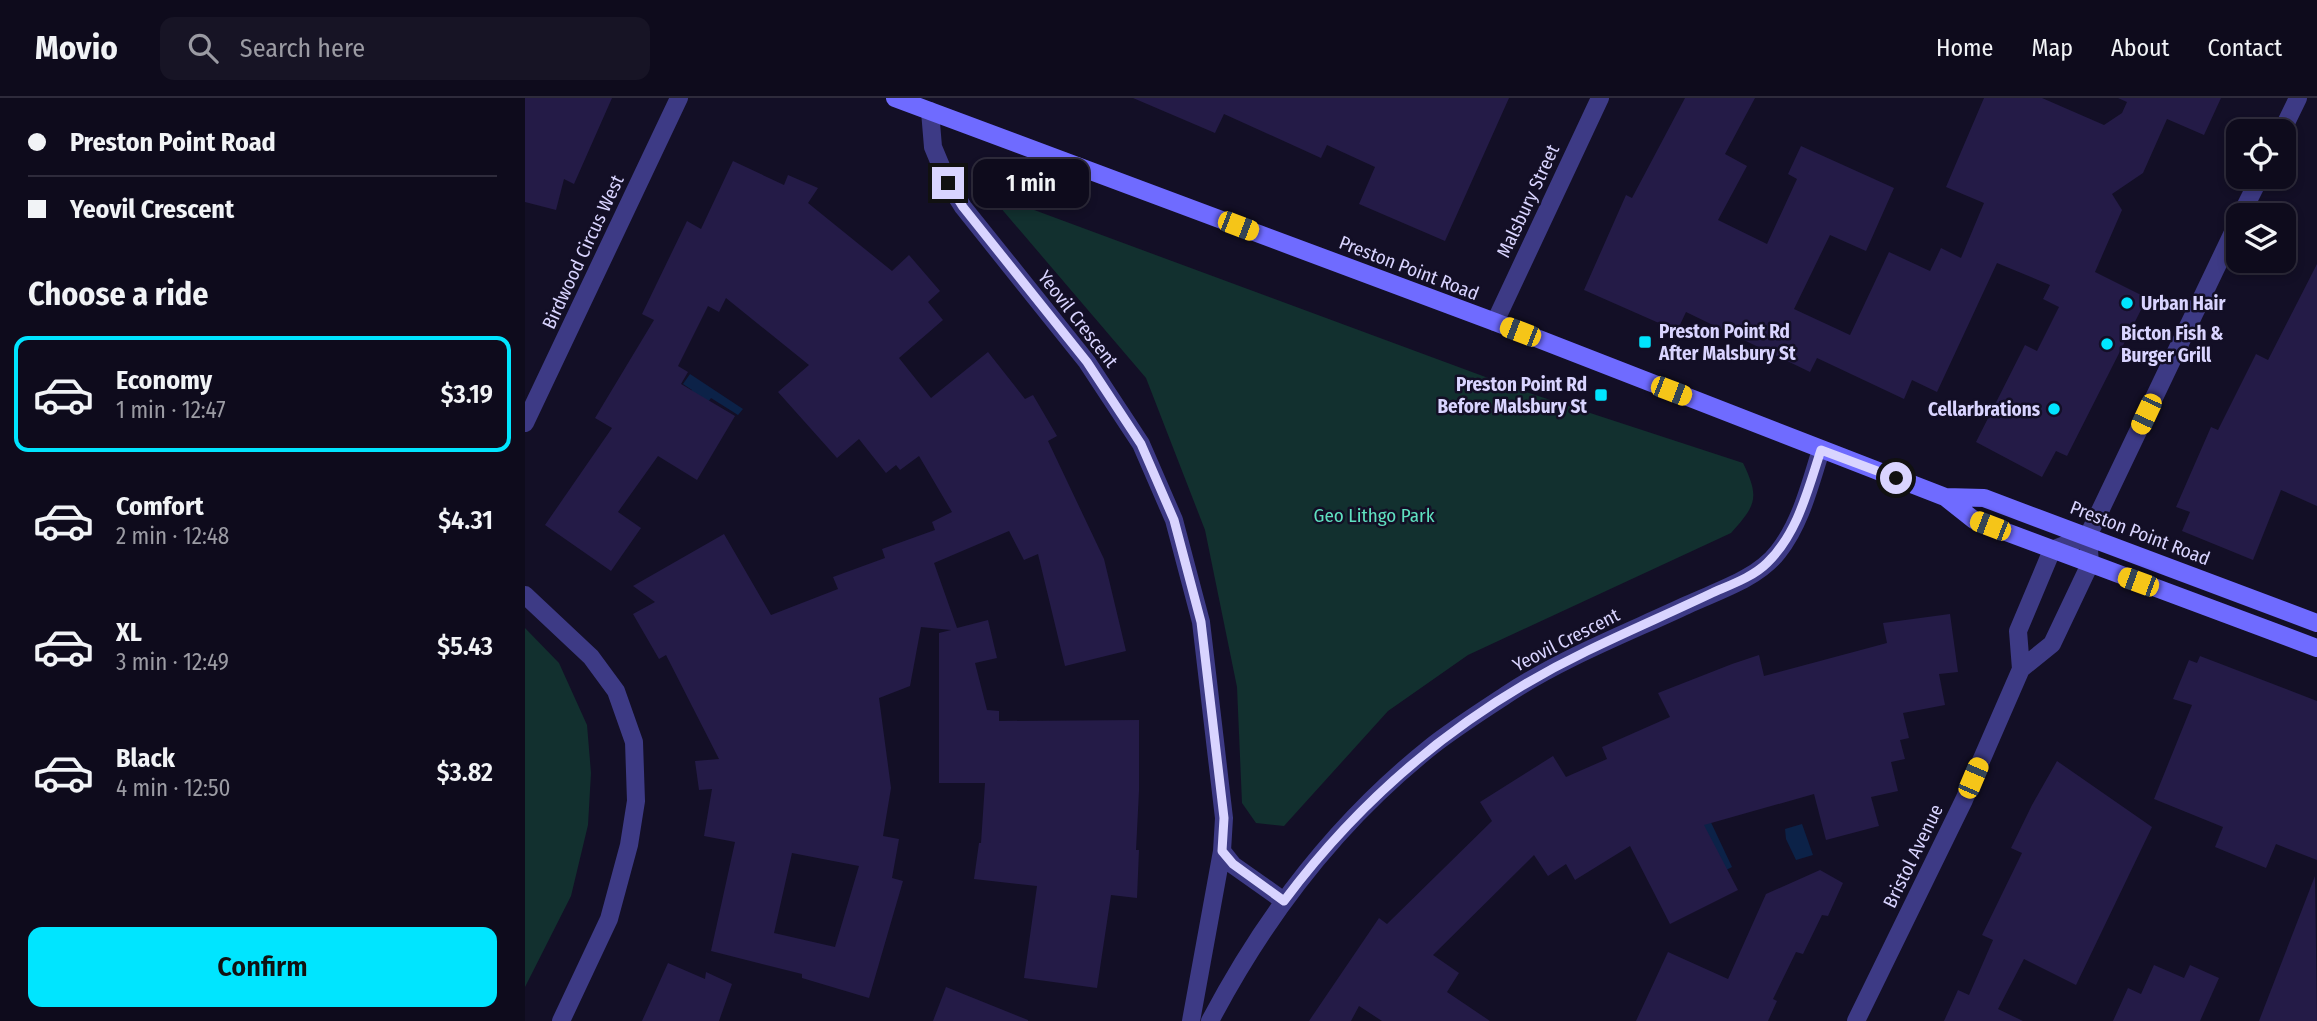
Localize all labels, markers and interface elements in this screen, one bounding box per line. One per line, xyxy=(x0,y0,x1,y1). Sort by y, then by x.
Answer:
search box xyxy=(160,17,650,80)
text: Movio xyxy=(35,28,118,68)
icon: search xyxy=(184,29,222,67)
text: Search here xyxy=(240,33,365,64)
text: Home xyxy=(1936,34,1993,62)
text: Map xyxy=(2031,34,2073,62)
text: About xyxy=(2111,34,2169,62)
text: Contact xyxy=(2207,34,2282,62)
map controls xyxy=(2226,119,2296,273)
button: locate xyxy=(2226,119,2296,189)
text: Preston Point Road xyxy=(70,127,276,158)
street label: Malsbury Street xyxy=(1492,140,1565,261)
callout: 1 min xyxy=(973,158,1088,208)
route end xyxy=(932,167,964,199)
text: 1 min xyxy=(1006,169,1056,197)
street label: Birdwood Circus West xyxy=(537,171,629,333)
text: Yeovil Crescent xyxy=(70,194,234,225)
button: layers xyxy=(2226,203,2296,273)
car xyxy=(1215,209,1262,243)
street label: Preston Point Road xyxy=(1336,231,1482,305)
street label: Yeovil Crescent xyxy=(1033,266,1123,373)
text: Choose a ride xyxy=(28,275,209,313)
place label: Urban Hair xyxy=(2141,292,2226,315)
marker: Urban Hair xyxy=(2119,295,2135,311)
car xyxy=(1497,315,1544,349)
place label: Preston Point Rd After Malsbury St xyxy=(1658,320,1796,365)
place label: Bicton Fish & Burger Grill xyxy=(2121,322,2223,367)
marker: Preston Point Rd After Malsbury St xyxy=(1637,334,1653,350)
marker: Bicton Fish & Burger Grill xyxy=(2099,336,2115,352)
icon: car xyxy=(32,363,95,426)
text: Economy xyxy=(116,365,212,396)
place label: Preston Point Rd Before Malsbury St xyxy=(1437,373,1587,418)
car xyxy=(1648,374,1695,408)
text: $3.19 xyxy=(441,379,493,410)
marker: Preston Point Rd Before Malsbury St xyxy=(1593,387,1609,403)
car xyxy=(2128,391,2165,437)
text: 1 min · 12:47 xyxy=(116,396,226,424)
place label: Cellarbrations xyxy=(1928,398,2041,421)
marker: Cellarbrations xyxy=(2046,401,2062,417)
route start xyxy=(1880,462,1912,494)
icon: car xyxy=(32,489,95,552)
text: Comfort xyxy=(116,491,204,522)
street label: Preston Point Road xyxy=(2067,496,2213,570)
park label: Geo Lithgo Park xyxy=(1314,504,1435,527)
text: $4.31 xyxy=(438,505,493,536)
car xyxy=(1967,509,2014,543)
text: 2 min · 12:48 xyxy=(116,522,229,550)
car xyxy=(2115,565,2162,599)
street label: Yeovil Crescent xyxy=(1509,603,1624,677)
icon: car xyxy=(32,615,95,678)
text: XL xyxy=(116,617,142,648)
text: $5.43 xyxy=(437,631,493,662)
text: 3 min · 12:49 xyxy=(116,648,229,676)
icon: car xyxy=(32,741,95,804)
text: Black xyxy=(116,743,175,774)
car xyxy=(1956,755,1991,801)
text: $3.82 xyxy=(437,757,493,788)
text: 4 min · 12:50 xyxy=(116,774,230,802)
street label: Bristol Avenue xyxy=(1878,800,1948,912)
button: Confirm xyxy=(28,927,497,1007)

